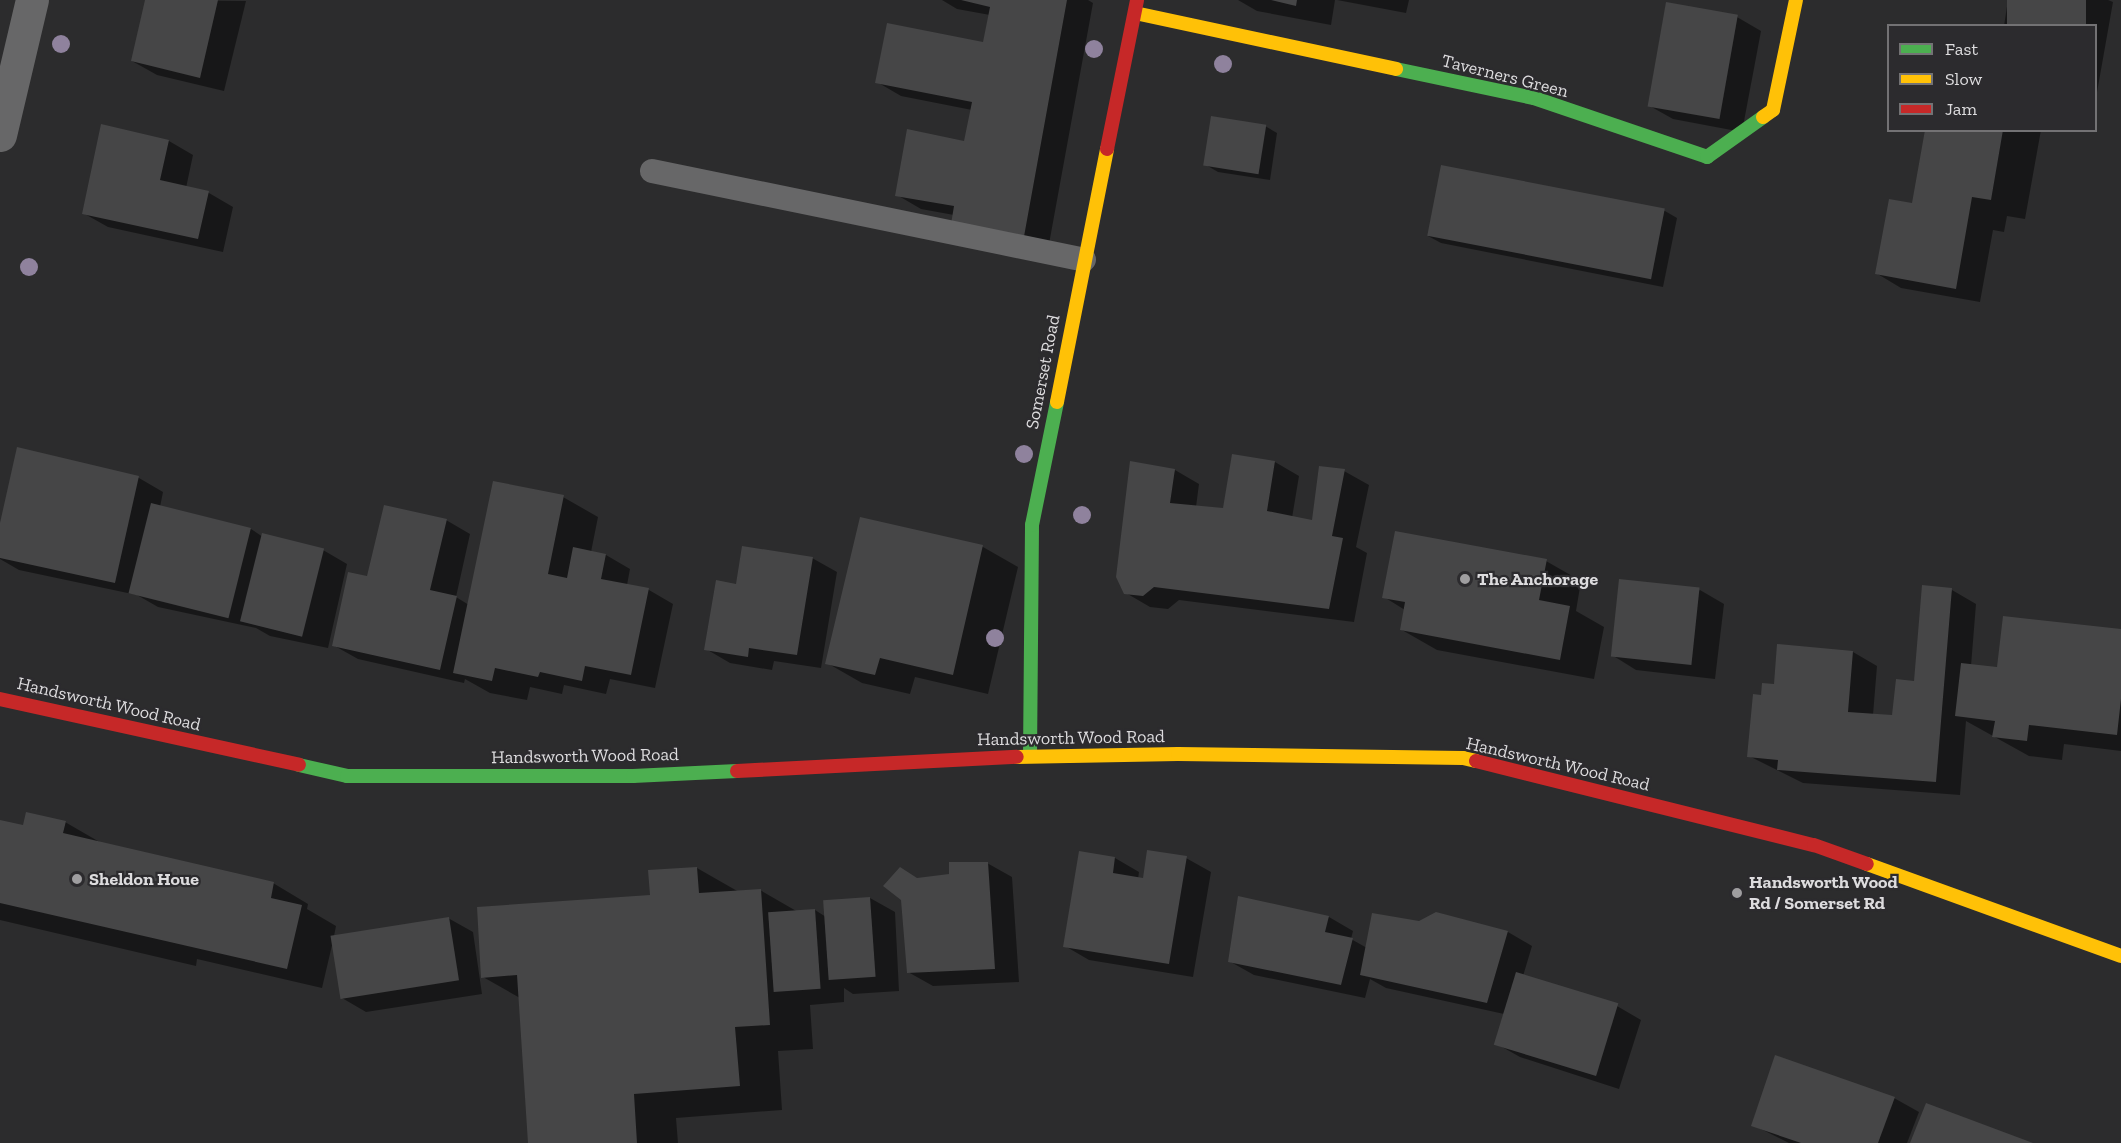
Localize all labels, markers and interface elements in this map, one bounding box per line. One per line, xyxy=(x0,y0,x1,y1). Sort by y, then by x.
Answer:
legend xyxy=(1887,24,2097,132)
text: Fast xyxy=(1945,38,1978,60)
street label: Taverners Green xyxy=(1440,50,1570,102)
text: Slow xyxy=(1945,68,1982,90)
text: Jam xyxy=(1945,98,1977,120)
street label: Somerset Road xyxy=(1021,313,1065,431)
place label: The Anchorage xyxy=(1477,568,1599,590)
marker: The Anchorage xyxy=(1458,572,1472,586)
street label: Handsworth Wood Road xyxy=(15,672,203,736)
street label: Handsworth Wood Road xyxy=(977,726,1165,750)
street label: Handsworth Wood Road xyxy=(1464,732,1652,796)
street label: Handsworth Wood Road xyxy=(491,744,679,768)
place label: Sheldon Houe xyxy=(89,868,199,890)
marker: Sheldon Houe xyxy=(70,872,84,886)
place label: Handsworth Wood Rd / Somerset Rd xyxy=(1749,872,1898,914)
marker: Handsworth Wood Rd / Somerset Rd xyxy=(1730,886,1744,900)

